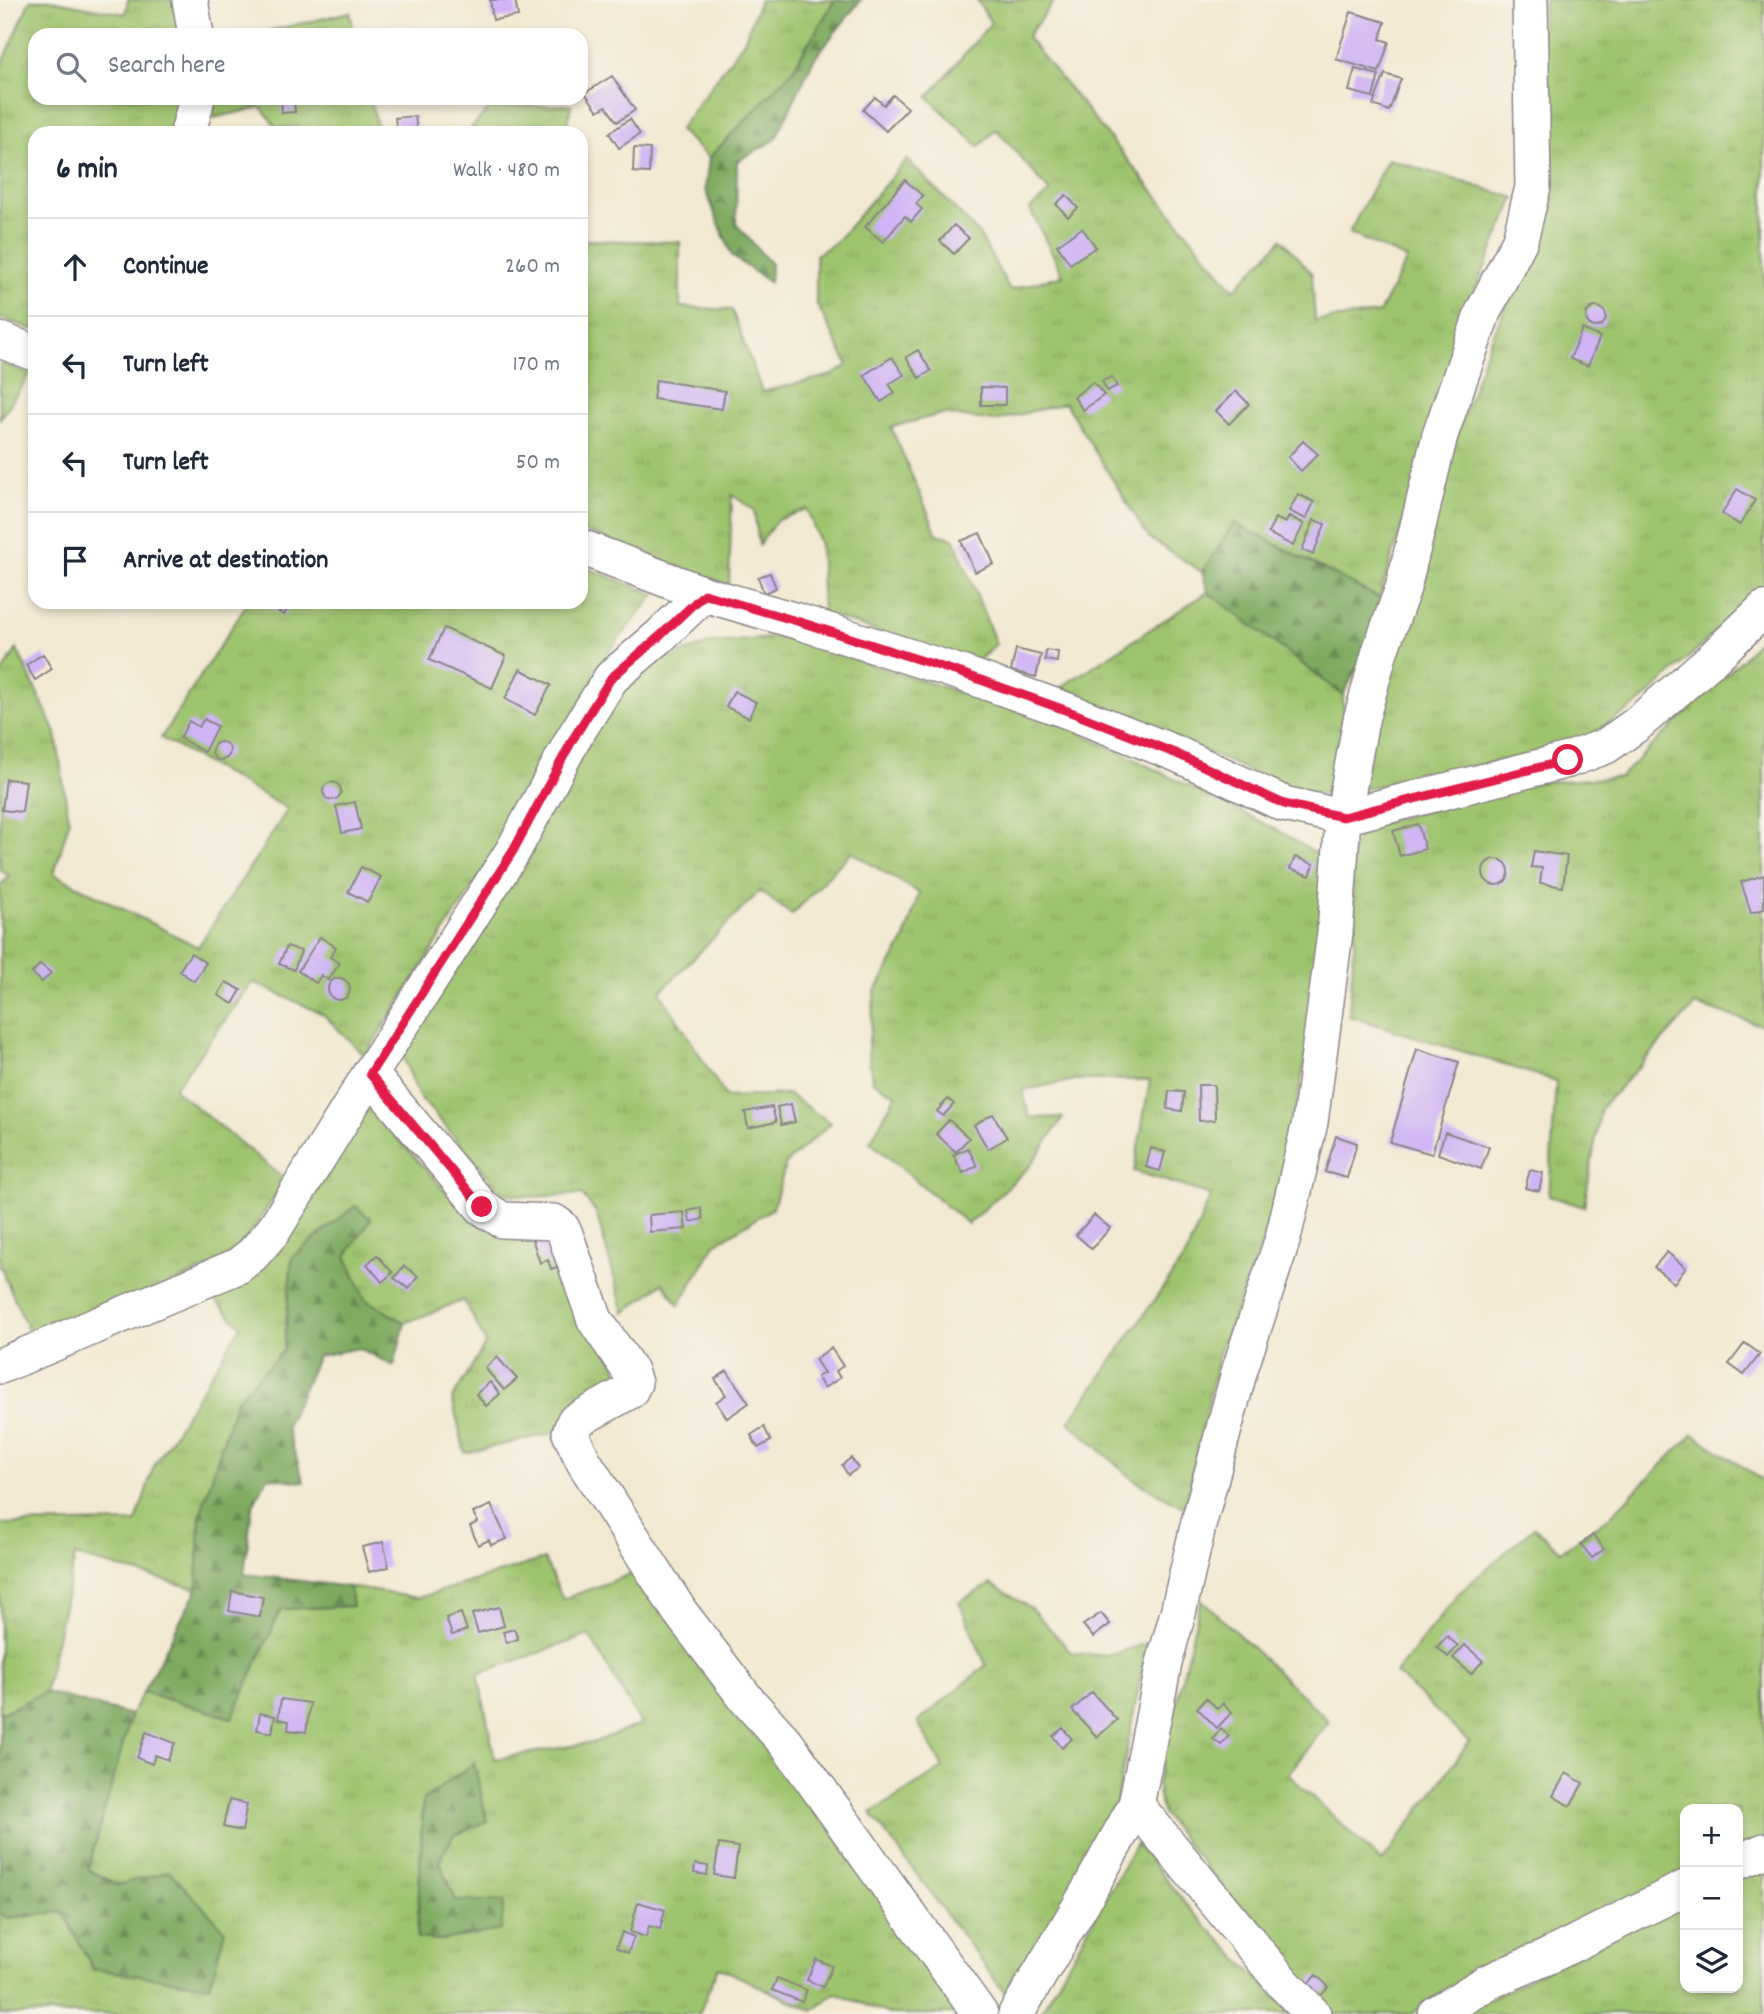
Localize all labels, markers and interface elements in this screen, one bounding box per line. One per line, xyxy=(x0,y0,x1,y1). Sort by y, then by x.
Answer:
search box xyxy=(28,28,588,105)
icon: search xyxy=(52,48,90,86)
text: Search here xyxy=(108,48,226,85)
text: 6 min xyxy=(56,150,118,193)
text: Walk · 480 m xyxy=(453,155,560,188)
icon: ahead xyxy=(56,248,94,286)
text: Continue xyxy=(123,249,208,286)
text: 260 m xyxy=(505,251,560,284)
icon: left xyxy=(56,346,94,384)
text: Turn left xyxy=(123,347,209,384)
text: 170 m xyxy=(513,349,560,382)
icon: left xyxy=(56,444,94,482)
text: Turn left xyxy=(123,445,209,482)
text: 50 m xyxy=(516,447,560,480)
icon: arrive xyxy=(56,542,94,580)
text: Arrive at destination xyxy=(123,543,328,580)
route start xyxy=(1552,744,1583,775)
route end xyxy=(466,1191,497,1222)
map controls xyxy=(1680,1804,1743,1993)
button: + xyxy=(1680,1804,1743,1867)
button: − xyxy=(1680,1867,1743,1930)
button: layers xyxy=(1680,1930,1743,1993)

